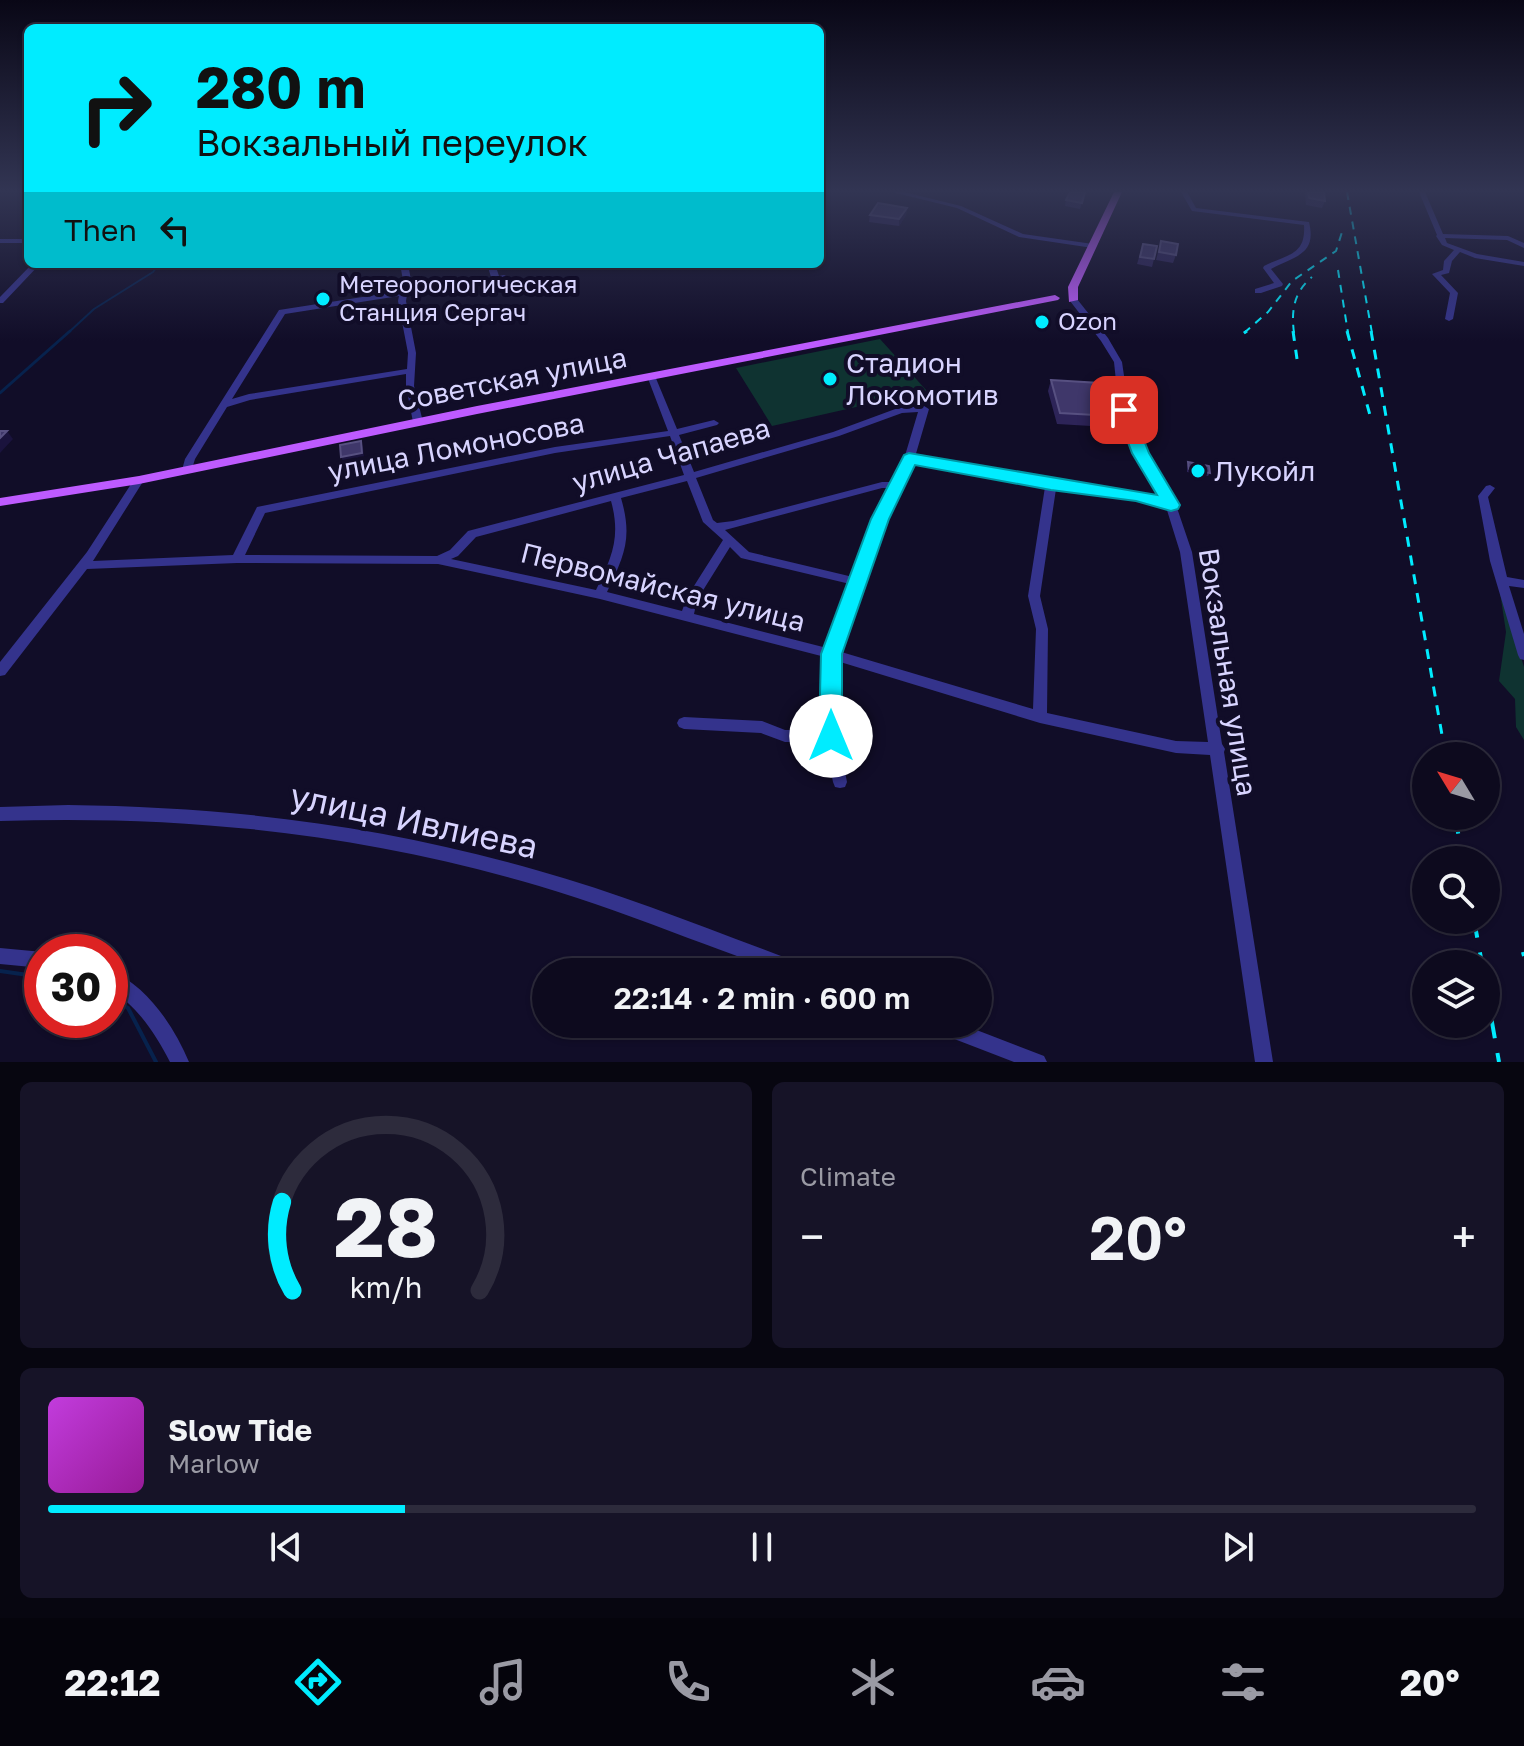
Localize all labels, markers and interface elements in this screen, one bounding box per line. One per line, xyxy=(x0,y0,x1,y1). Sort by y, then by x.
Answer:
text: 280 m xyxy=(196,53,365,120)
icon: right xyxy=(64,56,168,160)
text: Вокзальный переулок xyxy=(196,121,588,164)
icon: left xyxy=(153,208,197,252)
text: Then xyxy=(64,212,137,248)
place label: Метеорологическая Станция Сергач xyxy=(339,269,577,326)
marker: Метеорологическая Станция Сергач xyxy=(314,290,332,308)
place label: Ozon xyxy=(1058,306,1117,335)
marker: Ozon xyxy=(1033,313,1051,331)
street label: Советская улица xyxy=(394,340,629,417)
place label: Стадион Локомотив xyxy=(846,346,998,411)
marker: Стадион Локомотив xyxy=(821,370,839,388)
pin xyxy=(1090,376,1158,444)
icon: arrive xyxy=(1102,388,1146,432)
street label: улица Ломоносова xyxy=(325,405,587,488)
street label: улица Чапаева xyxy=(568,411,774,499)
place label: Лукойл xyxy=(1214,454,1316,487)
marker: Лукойл xyxy=(1189,462,1207,480)
street label: Первомайская улица xyxy=(517,535,809,638)
street label: Вокзальная улица xyxy=(1193,545,1264,798)
position arrow xyxy=(789,694,873,778)
north arrow xyxy=(1412,742,1500,830)
map controls xyxy=(1412,742,1500,1038)
street label: улица Ивлиева xyxy=(287,774,542,866)
button: search xyxy=(1412,846,1500,934)
speed limit sign: 30 xyxy=(24,934,128,1038)
button: layers xyxy=(1412,950,1500,1038)
text: 22:14 · 2 min · 600 m xyxy=(614,980,910,1016)
text: Climate xyxy=(800,1161,896,1192)
text: 28 xyxy=(334,1175,438,1275)
text: 20° xyxy=(1089,1201,1187,1273)
text: − xyxy=(800,1210,824,1263)
text: + xyxy=(1452,1210,1476,1263)
text: km/h xyxy=(350,1270,422,1304)
text: Slow Tide xyxy=(168,1412,312,1448)
text: Marlow xyxy=(168,1448,260,1479)
icon: previous xyxy=(264,1525,308,1569)
icon: pause xyxy=(740,1525,784,1569)
icon: next xyxy=(1216,1525,1260,1569)
icon: directions xyxy=(290,1654,346,1710)
icon: music xyxy=(475,1654,531,1710)
icon: phone xyxy=(660,1654,716,1710)
icon: climate xyxy=(845,1654,901,1710)
icon: car xyxy=(1030,1654,1086,1710)
icon: filters xyxy=(1215,1654,1271,1710)
text: 22:12 xyxy=(65,1661,160,1704)
text: 20° xyxy=(1400,1661,1459,1704)

